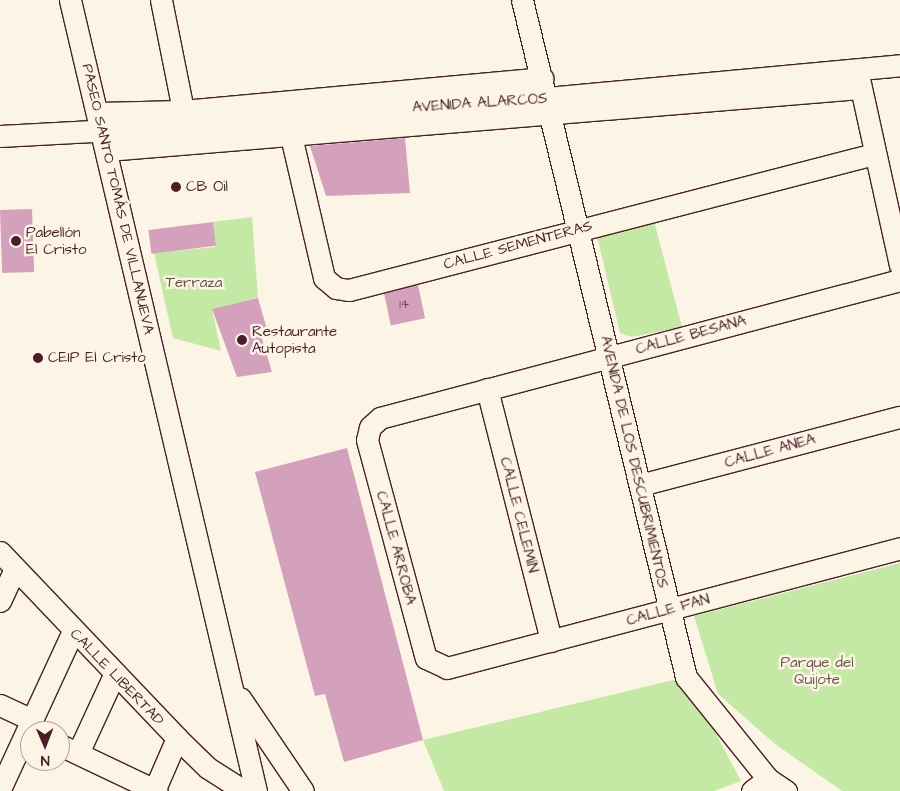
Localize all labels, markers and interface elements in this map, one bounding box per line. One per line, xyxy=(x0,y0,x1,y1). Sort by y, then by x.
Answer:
street label: PASEO SANTO TOMÁS DE VILLANUEVA xyxy=(78,62,158,336)
street label: AVENIDA ALARCOS xyxy=(412,89,548,117)
place label: CB Oil xyxy=(186,178,228,196)
marker: CB Oil xyxy=(170,181,182,193)
street label: CALLE SEMENTERAS xyxy=(442,216,594,274)
place label: Pabellón El Cristo xyxy=(26,223,86,258)
marker: Pabellón El Cristo xyxy=(10,235,22,247)
park label: Terraza xyxy=(166,274,222,292)
house number: 14 xyxy=(399,298,409,312)
street label: CALLE BESANA xyxy=(634,312,748,358)
place label: Restaurante Autopista xyxy=(252,322,337,357)
marker: Restaurante Autopista xyxy=(236,334,248,346)
street label: AVENIDA DE LOS DESCUBRIMIENTOS xyxy=(596,334,672,590)
place label: CEIP El Cristo xyxy=(48,349,146,367)
marker: CEIP El Cristo xyxy=(32,352,44,364)
street label: CALLE ANEA xyxy=(723,430,817,472)
street label: CALLE CELEMÍN xyxy=(496,455,542,575)
street label: CALLE ARROBA xyxy=(372,489,420,607)
street label: CALLE FAN xyxy=(624,590,712,630)
street label: CALLE LIBERTAD xyxy=(66,625,168,729)
park label: Parque del Quijote xyxy=(780,653,854,688)
north arrow xyxy=(20,721,70,771)
text: N xyxy=(41,750,50,770)

